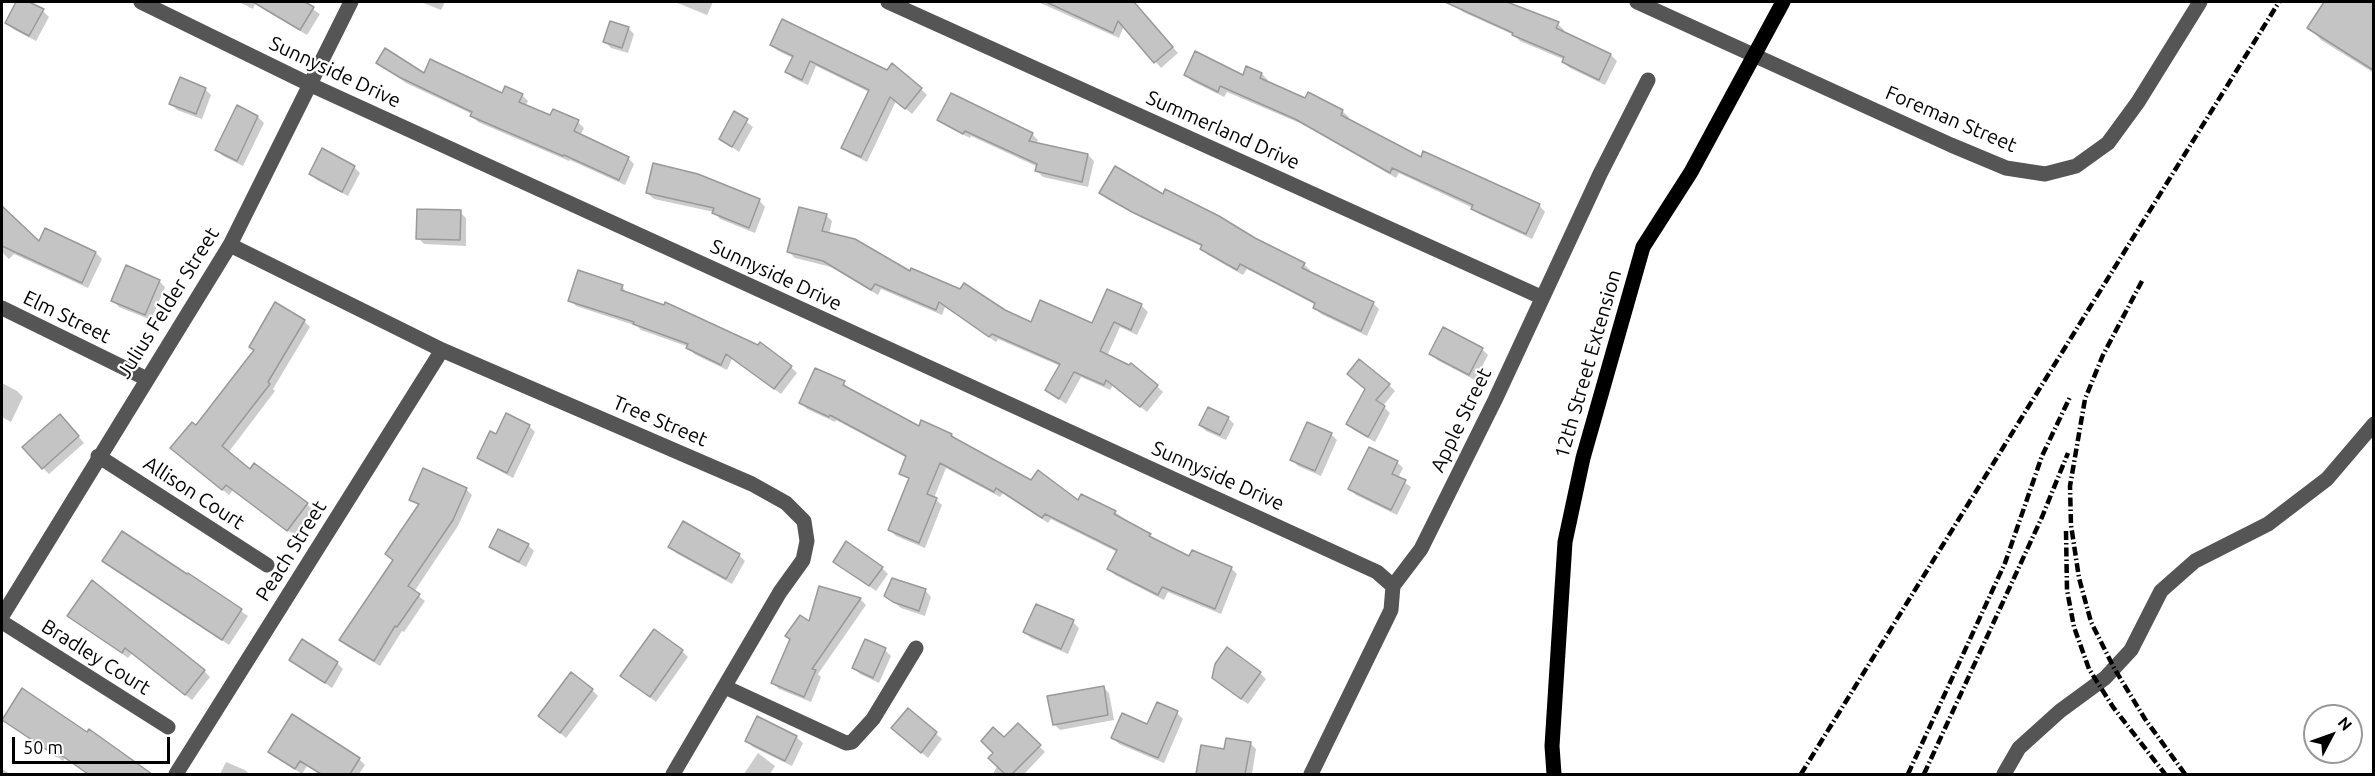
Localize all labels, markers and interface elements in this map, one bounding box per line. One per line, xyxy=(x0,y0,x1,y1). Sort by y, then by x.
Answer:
street label: Sunnyside Drive xyxy=(265,31,405,113)
street label: Foreman Street xyxy=(1882,81,2020,157)
street label: Summerland Drive xyxy=(1142,85,1304,175)
street label: Julius Felder Street xyxy=(112,223,224,383)
street label: Sunnyside Drive xyxy=(706,234,846,316)
street label: 12th Street Extension xyxy=(1550,267,1626,461)
street label: Elm Street xyxy=(19,286,115,348)
street label: Apple Street xyxy=(1425,364,1497,476)
street label: Tree Street xyxy=(609,390,711,452)
street label: Sunnyside Drive xyxy=(1148,436,1288,516)
street label: Allison Court xyxy=(139,451,249,535)
street label: Peach Street xyxy=(251,496,331,606)
street label: Bradley Court xyxy=(37,614,155,700)
north arrow xyxy=(2303,704,2363,764)
text: N xyxy=(2334,713,2356,734)
scale bar xyxy=(15,725,172,763)
text: 50 m xyxy=(23,737,63,757)

